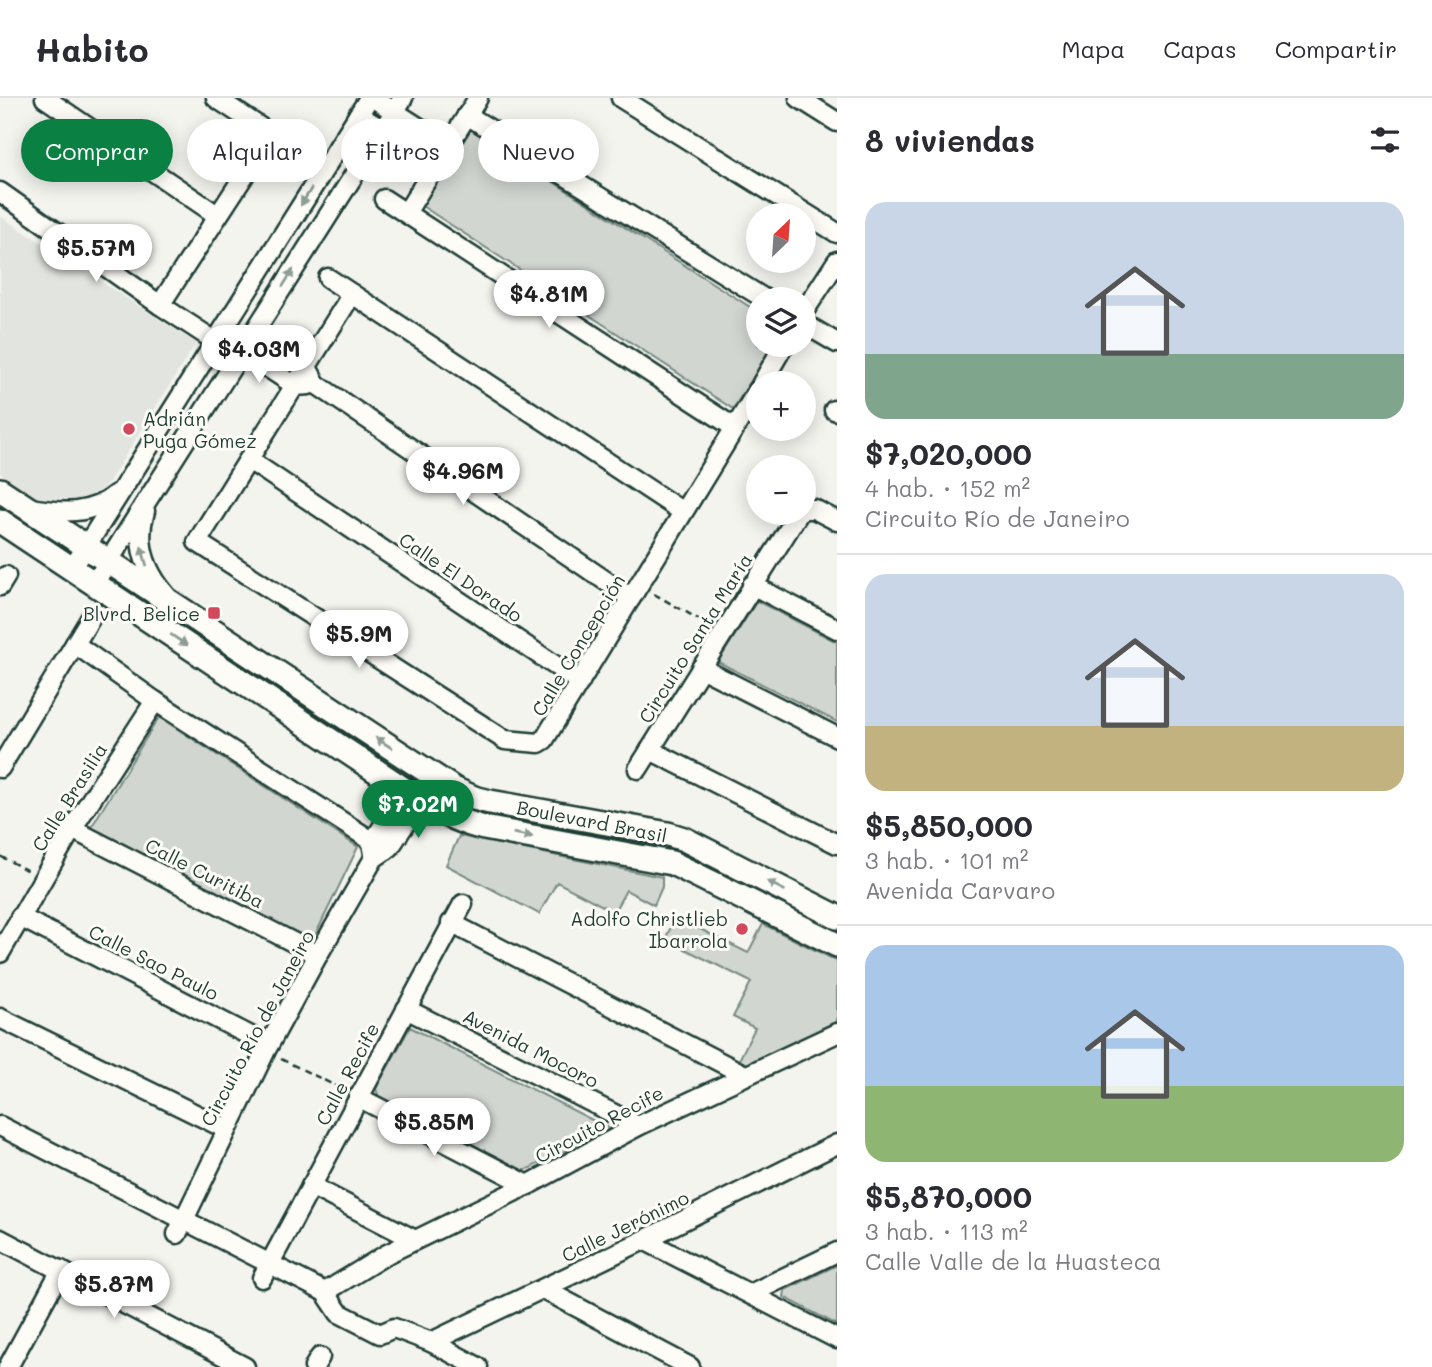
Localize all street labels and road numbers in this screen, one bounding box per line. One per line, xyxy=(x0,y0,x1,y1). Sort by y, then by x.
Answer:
street label: Calle El Dorado xyxy=(395,527,527,627)
street label: Circuito Santa María xyxy=(633,548,757,728)
street label: Calle Concepción xyxy=(526,569,630,721)
street label: Calle Brasilia xyxy=(26,738,112,856)
street label: Boulevard Brasil xyxy=(515,794,669,848)
street label: Calle Curitiba xyxy=(141,832,269,914)
street label: Calle Sao Paulo xyxy=(85,919,223,1005)
street label: Circuito Río de Janeiro xyxy=(195,926,319,1130)
street label: Avenida Mocoro xyxy=(459,1003,603,1093)
street label: Calle Recife xyxy=(309,1018,385,1130)
street label: Circuito Recife xyxy=(530,1080,668,1168)
street label: Calle Jerónimo xyxy=(557,1184,693,1268)

